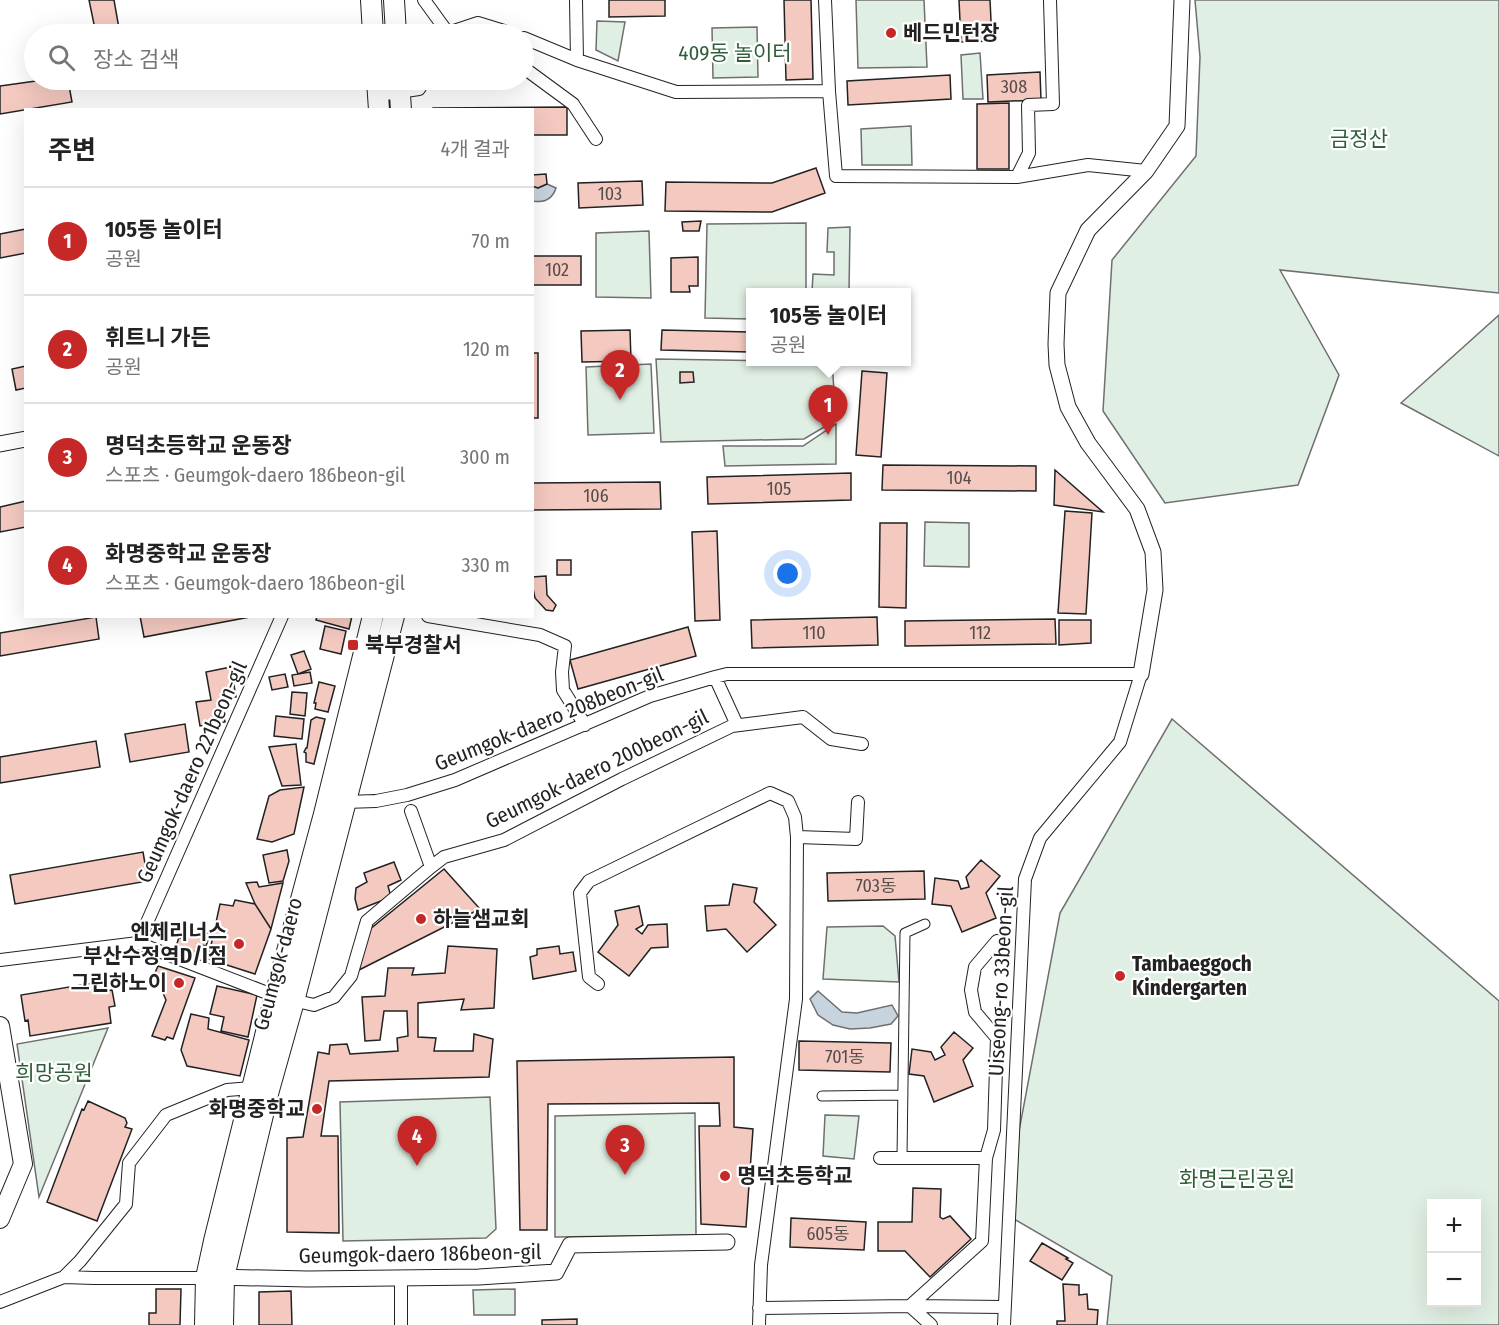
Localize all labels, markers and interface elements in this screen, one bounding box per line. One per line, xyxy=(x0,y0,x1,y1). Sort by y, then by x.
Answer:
place label: 베드민턴장 xyxy=(903,20,1000,46)
search box xyxy=(24,24,534,90)
marker: 베드민턴장 xyxy=(884,26,898,40)
park label: 409동 놀이터 xyxy=(678,40,792,66)
icon: search xyxy=(45,41,78,74)
text: 장소 검색 xyxy=(93,46,179,73)
house number: 308 xyxy=(1001,76,1027,98)
park label: 금정산 xyxy=(1330,126,1388,152)
text: 주변 xyxy=(48,135,96,166)
text: 4개 결과 xyxy=(440,137,510,161)
house number: 103 xyxy=(598,183,622,205)
text: 105동 놀이터 xyxy=(105,216,223,243)
text: 1 xyxy=(63,229,72,253)
text: 70 m xyxy=(472,229,510,253)
text: 공원 xyxy=(105,247,142,271)
house number: 102 xyxy=(545,259,569,281)
popup xyxy=(746,288,911,366)
text: 105동 놀이터 xyxy=(770,302,887,329)
text: 휘트니 가든 xyxy=(105,324,211,351)
text: 공원 xyxy=(770,333,806,357)
text: 2 xyxy=(63,337,72,361)
text: 120 m xyxy=(463,337,510,361)
pin: 2 xyxy=(600,350,640,400)
text: 공원 xyxy=(105,355,142,379)
pin: 1 xyxy=(808,386,848,435)
text: 명덕초등학교 운동장 xyxy=(105,432,292,459)
text: 3 xyxy=(63,445,72,469)
text: 300 m xyxy=(460,445,510,469)
text: 스포츠 · Geumgok-daero 186beon-gil xyxy=(105,463,405,487)
house number: 104 xyxy=(946,467,972,489)
house number: 105 xyxy=(767,478,791,500)
house number: 106 xyxy=(583,485,609,507)
text: 화명중학교 운동장 xyxy=(105,540,272,567)
text: 4 xyxy=(62,553,73,577)
text: 330 m xyxy=(461,553,510,577)
your location xyxy=(773,559,802,588)
text: 스포츠 · Geumgok-daero 186beon-gil xyxy=(105,571,405,595)
house number: 110 xyxy=(802,622,826,644)
house number: 112 xyxy=(969,622,991,644)
place label: 북부경찰서 xyxy=(365,632,462,658)
marker: 북부경찰서 xyxy=(346,638,360,652)
street label: Geumgok-daero 221beon-gil xyxy=(131,657,253,887)
street label: Geumgok-daero 208beon-gil xyxy=(431,661,668,777)
street label: Geumgok-daero 200beon-gil xyxy=(481,703,713,834)
house number: 703동 xyxy=(856,875,896,897)
street label: Uiseong-ro 33beon-gil xyxy=(983,885,1019,1077)
street label: Geumgok-daero xyxy=(248,895,308,1033)
place label: 하늘샘교회 xyxy=(433,906,530,932)
marker: 하늘샘교회 xyxy=(414,912,428,926)
place label: 엔제리너스 부산수정역D/I점 xyxy=(83,919,227,969)
marker: 엔제리너스 부산수정역D/I점 xyxy=(232,937,246,951)
place label: Tambaeggoch Kindergarten xyxy=(1132,951,1252,1001)
marker: Tambaeggoch Kindergarten xyxy=(1113,969,1127,983)
place label: 그린하노이 xyxy=(70,970,167,996)
marker: 그린하노이 xyxy=(172,976,186,990)
house number: 701동 xyxy=(825,1046,865,1068)
park label: 희망공원 xyxy=(15,1060,93,1086)
place label: 화명중학교 xyxy=(208,1096,305,1122)
marker: 화명중학교 xyxy=(310,1102,324,1116)
pin: 4 xyxy=(398,1116,436,1166)
pin: 3 xyxy=(606,1126,644,1175)
place label: 명덕초등학교 xyxy=(737,1163,853,1189)
park label: 화명근린공원 xyxy=(1179,1166,1295,1192)
marker: 명덕초등학교 xyxy=(718,1169,732,1183)
map controls xyxy=(1427,1199,1481,1307)
button: + xyxy=(1427,1199,1481,1253)
house number: 605동 xyxy=(806,1223,850,1245)
street label: Geumgok-daero 186beon-gil xyxy=(298,1239,542,1269)
button: − xyxy=(1427,1253,1481,1307)

